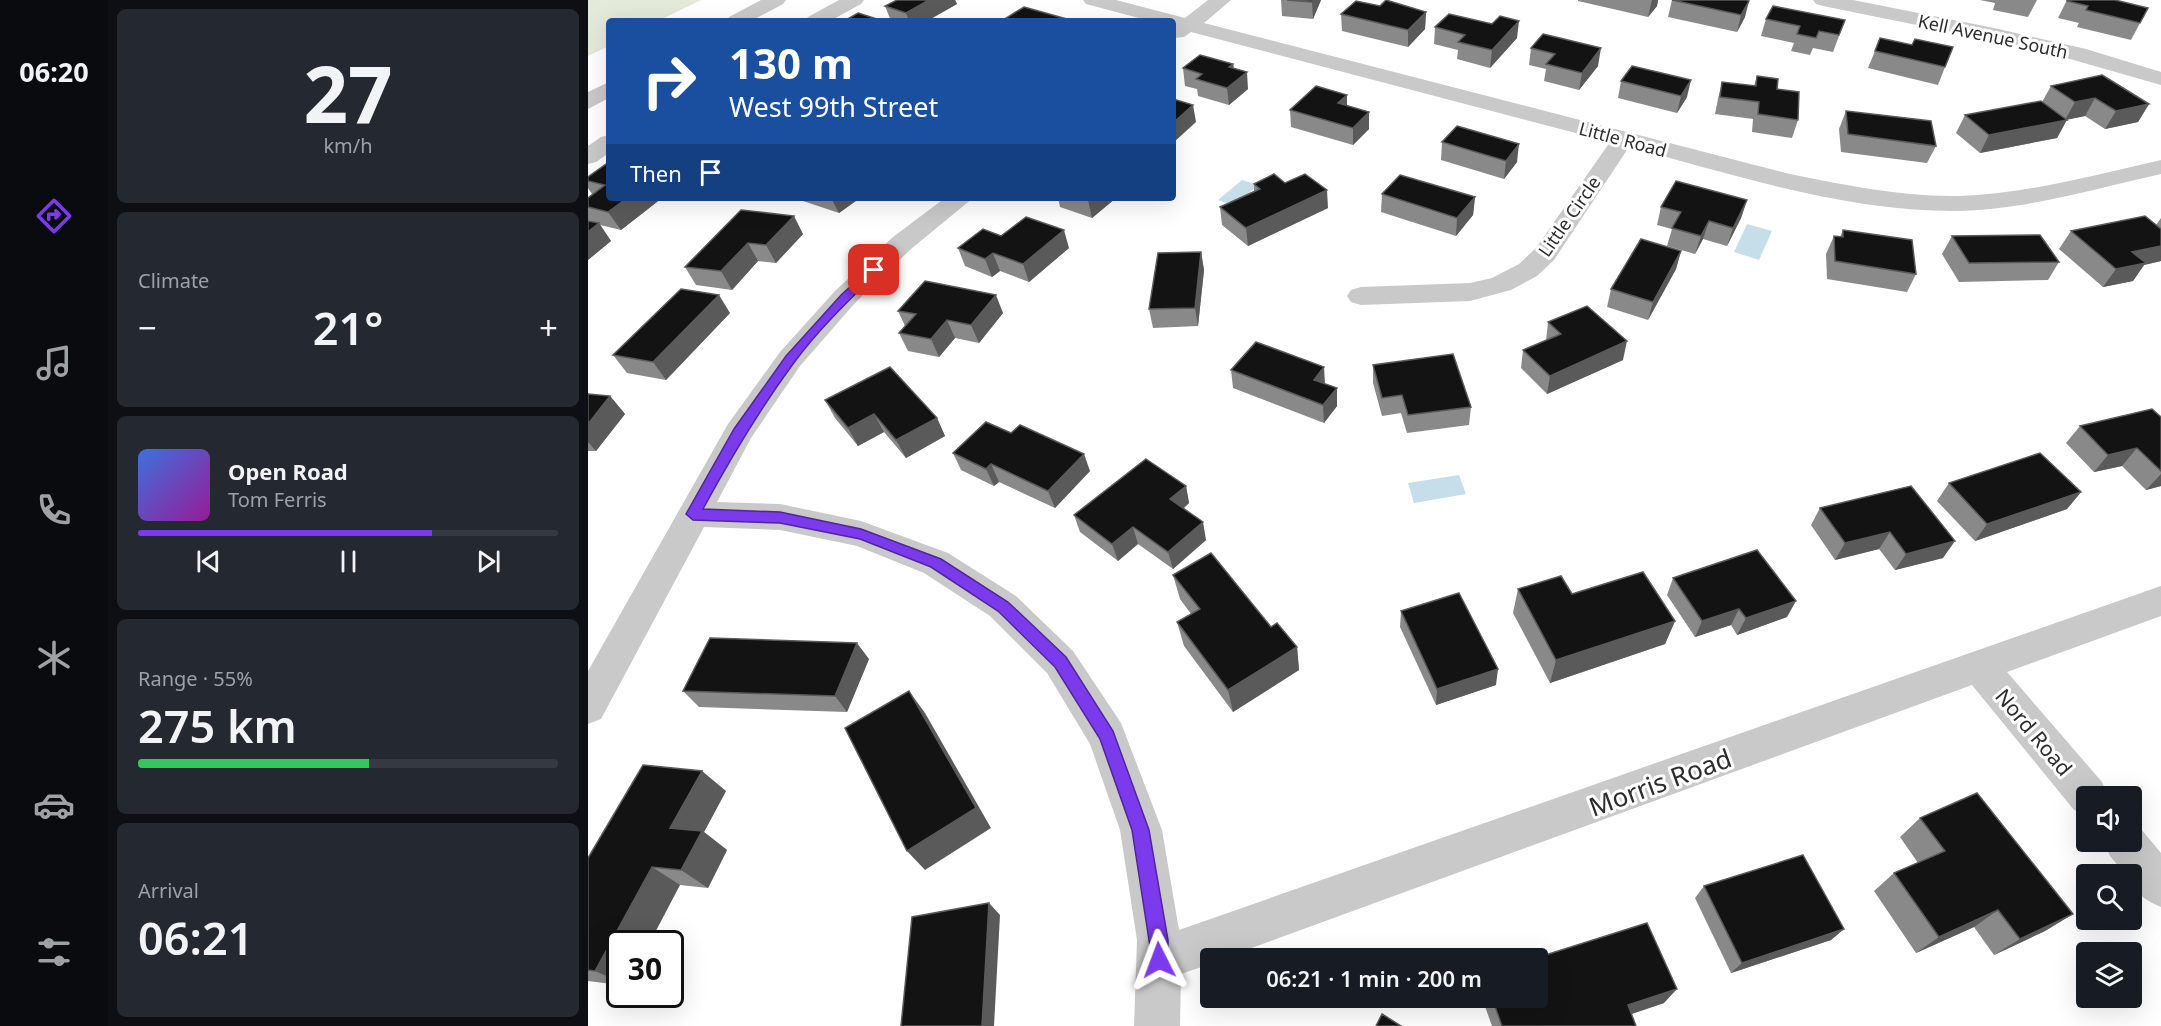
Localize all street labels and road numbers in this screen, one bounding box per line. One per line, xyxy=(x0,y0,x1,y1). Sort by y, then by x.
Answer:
street label: Kell Avenue South xyxy=(1916,8,2070,64)
street label: Little Road xyxy=(1577,116,1669,162)
street label: Little Circle xyxy=(1532,171,1606,261)
street label: Nord Road xyxy=(1989,682,2079,782)
street label: Morris Road xyxy=(1584,740,1736,824)

